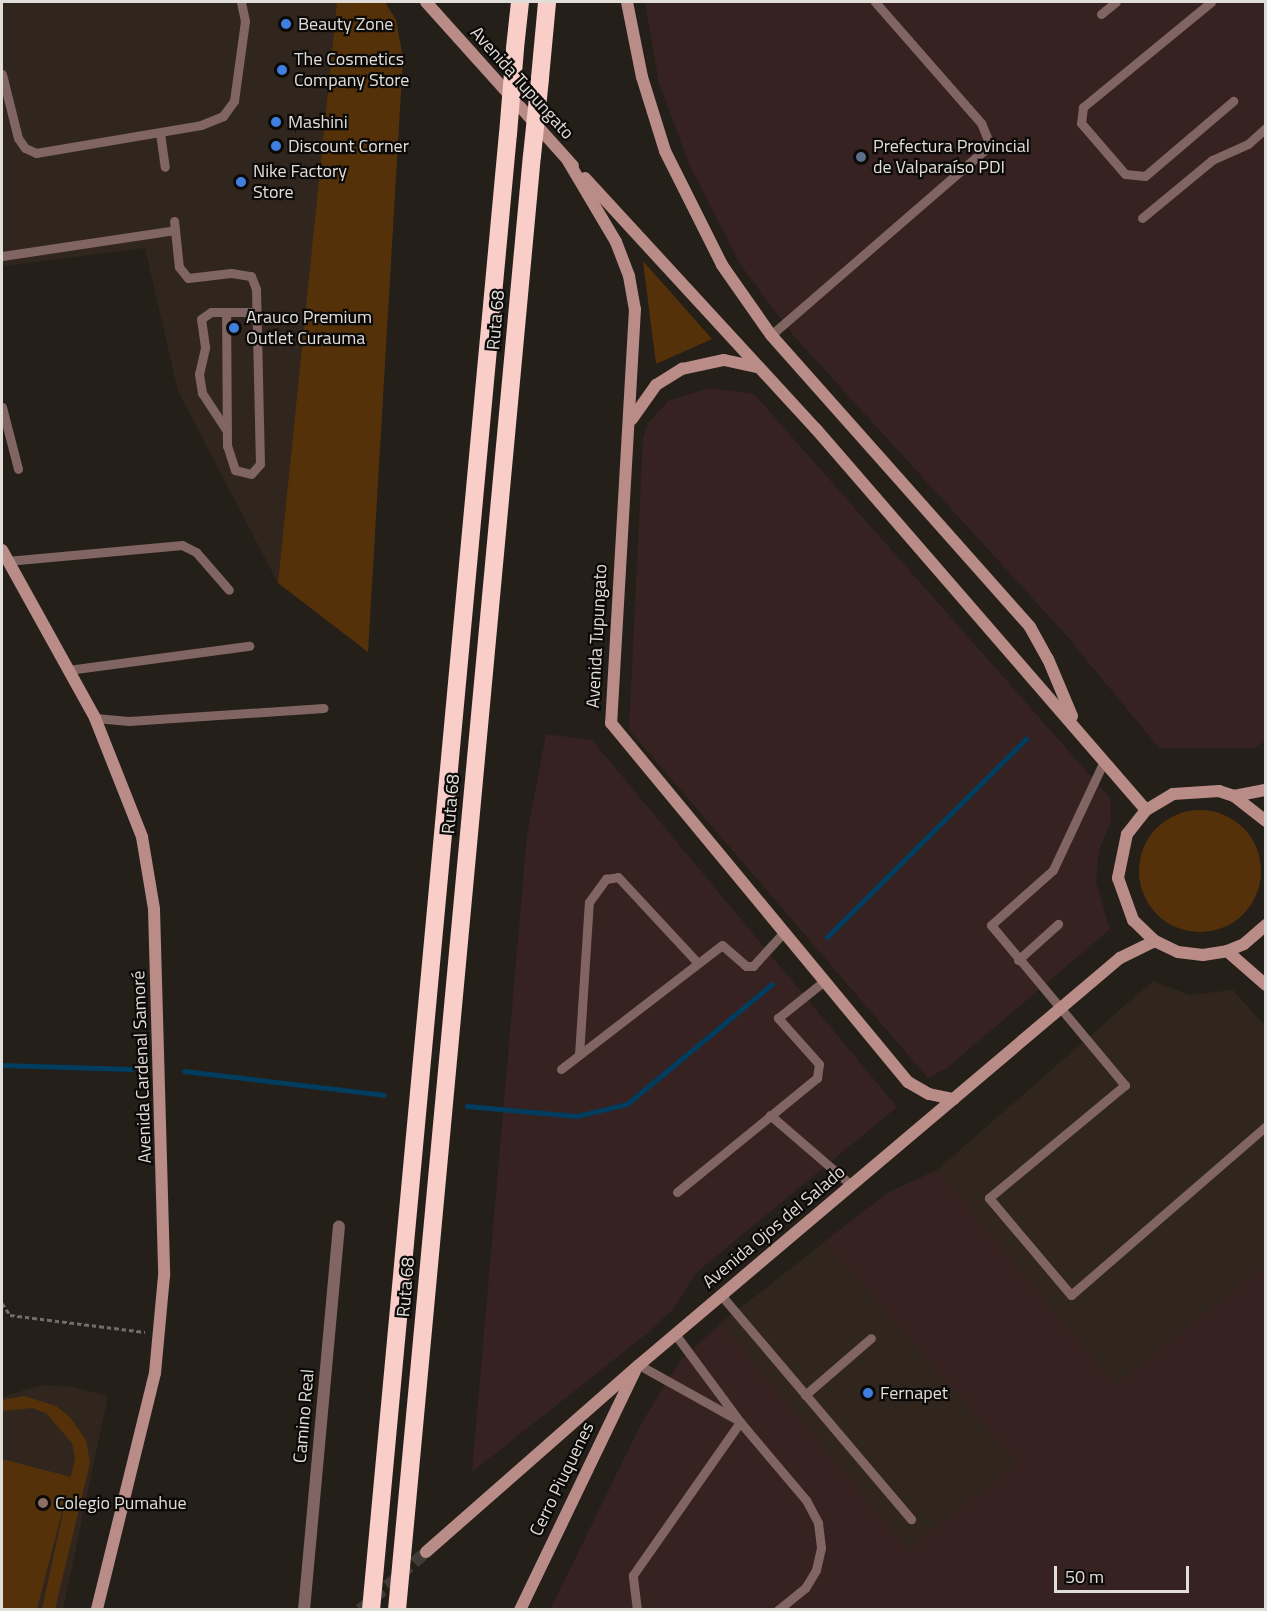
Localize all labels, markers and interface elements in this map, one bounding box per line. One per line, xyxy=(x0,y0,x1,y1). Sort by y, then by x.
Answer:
place label: Beauty Zone xyxy=(298,13,393,35)
marker: Beauty Zone xyxy=(279,17,293,31)
street label: Avenida Tupungato xyxy=(466,22,578,144)
place label: The Cosmetics Company Store xyxy=(294,49,409,92)
marker: The Cosmetics Company Store xyxy=(275,63,289,77)
place label: Mashini xyxy=(288,111,348,133)
marker: Mashini xyxy=(269,115,283,129)
place label: Discount Corner xyxy=(288,135,409,157)
place label: Prefectura Provincial de Valparaíso PDI xyxy=(873,136,1030,178)
marker: Discount Corner xyxy=(269,139,283,153)
marker: Prefectura Provincial de Valparaíso PDI xyxy=(854,150,868,164)
place label: Nike Factory Store xyxy=(253,161,347,204)
marker: Nike Factory Store xyxy=(234,175,248,189)
street label: Ruta 68 xyxy=(483,289,509,351)
place label: Arauco Premium Outlet Curauma xyxy=(246,307,372,350)
marker: Arauco Premium Outlet Curauma xyxy=(227,321,241,335)
street label: Avenida Tupungato xyxy=(582,563,612,709)
street label: Ruta 68 xyxy=(438,773,464,835)
street label: Avenida Cardenal Samoré xyxy=(128,970,156,1164)
street label: Avenida Ojos del Salado xyxy=(698,1161,850,1293)
street label: Ruta 68 xyxy=(393,1256,419,1318)
street label: Camino Real xyxy=(289,1368,319,1464)
place label: Fernapet xyxy=(880,1382,948,1404)
marker: Fernapet xyxy=(861,1386,875,1400)
street label: Cerro Piuquenes xyxy=(525,1419,599,1539)
place label: Colegio Pumahue xyxy=(55,1492,187,1514)
marker: Colegio Pumahue xyxy=(36,1496,50,1510)
scale bar xyxy=(1057,1554,1192,1592)
text: 50 m xyxy=(1065,1563,1104,1590)

